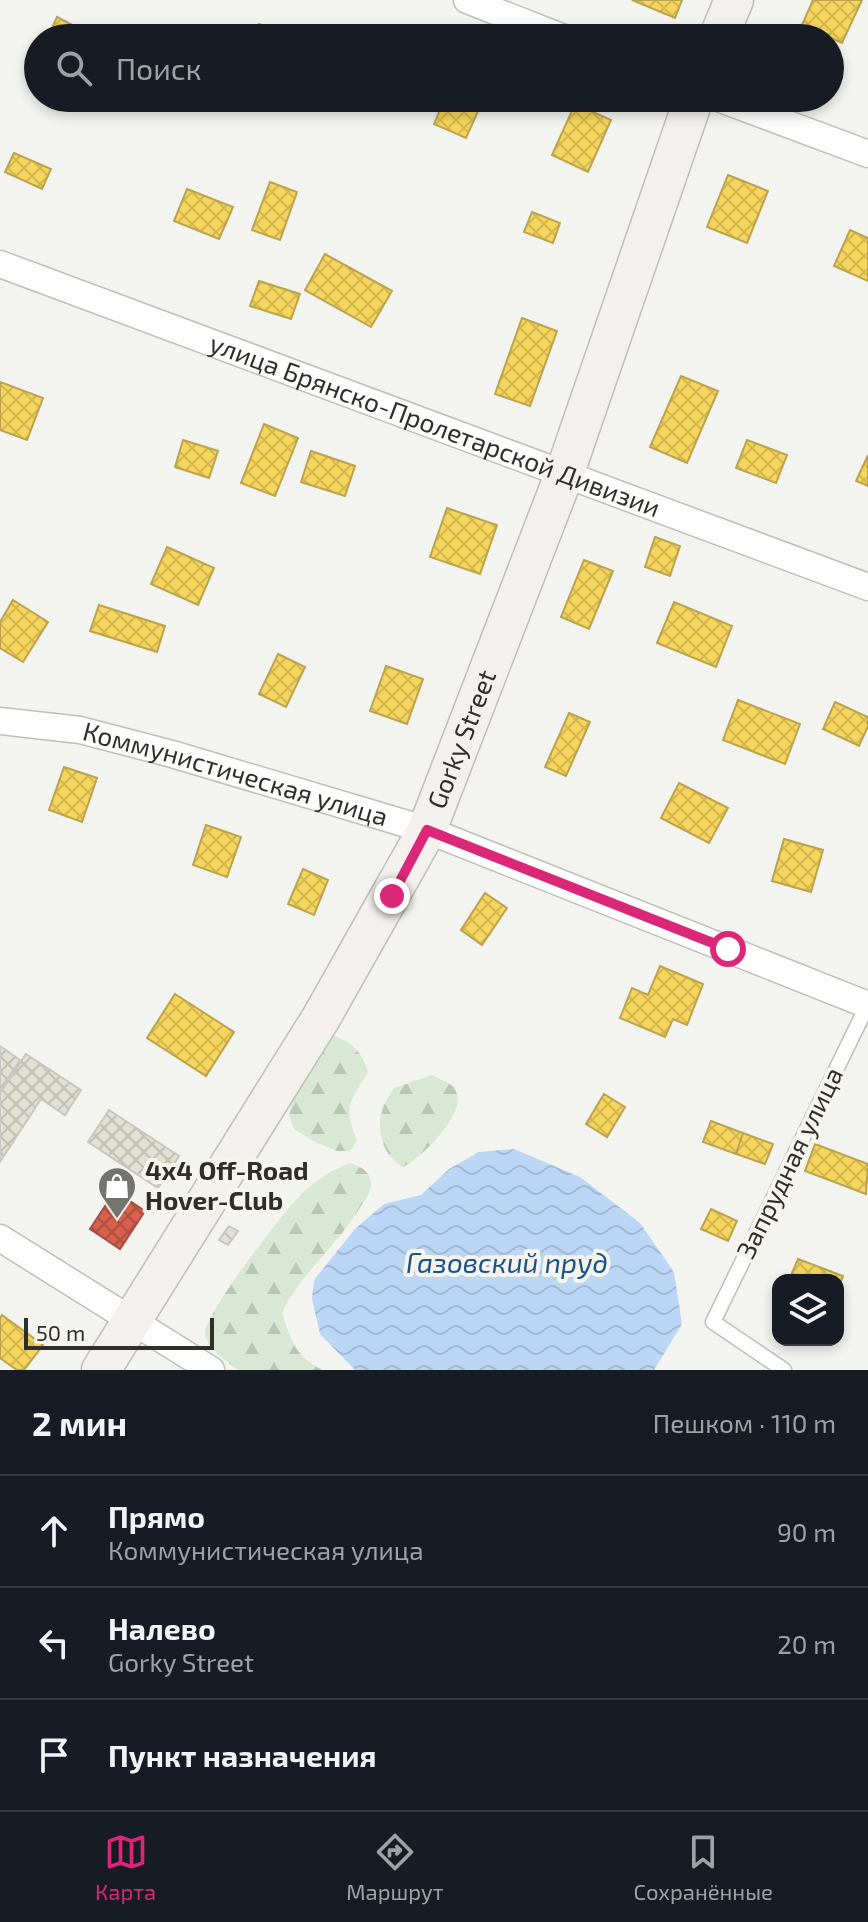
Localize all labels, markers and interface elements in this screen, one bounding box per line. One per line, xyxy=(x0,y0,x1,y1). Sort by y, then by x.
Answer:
search box xyxy=(24,24,844,112)
icon: search xyxy=(52,46,96,90)
text: Поиск xyxy=(116,50,202,86)
street label: улица Брянско-Пролетарской Дивизии xyxy=(205,326,665,522)
street label: Gorky Street xyxy=(420,665,501,813)
street label: Коммунистическая улица xyxy=(80,714,392,831)
route end xyxy=(374,878,410,914)
route start xyxy=(710,931,746,967)
street label: Запрудная улица xyxy=(729,1062,849,1263)
place label: 4x4 Off-Road Hover-Club xyxy=(145,1154,309,1215)
shop icon: 4x4 Off-Road Hover-Club xyxy=(96,1165,138,1220)
water label: Газовский пруд xyxy=(406,1245,608,1279)
map controls xyxy=(772,1274,844,1346)
button: layers xyxy=(772,1274,844,1346)
scale bar xyxy=(24,1314,214,1350)
text: 50 m xyxy=(36,1319,85,1345)
text: 2 мин xyxy=(32,1402,127,1443)
text: Пешком · 110 m xyxy=(653,1407,836,1438)
text: Прямо xyxy=(108,1498,205,1534)
icon: ahead xyxy=(32,1509,76,1553)
text: 90 m xyxy=(777,1516,836,1547)
text: Коммунистическая улица xyxy=(108,1534,424,1565)
text: Налево xyxy=(108,1610,216,1646)
icon: left xyxy=(32,1621,76,1665)
text: 20 m xyxy=(777,1628,836,1659)
text: Gorky Street xyxy=(108,1646,254,1677)
icon: arrive xyxy=(32,1733,76,1777)
text: Пункт назначения xyxy=(108,1737,376,1773)
tab: Карта xyxy=(95,1830,156,1904)
tab: Маршрут xyxy=(346,1830,443,1904)
tab: Сохранённые xyxy=(634,1830,773,1904)

